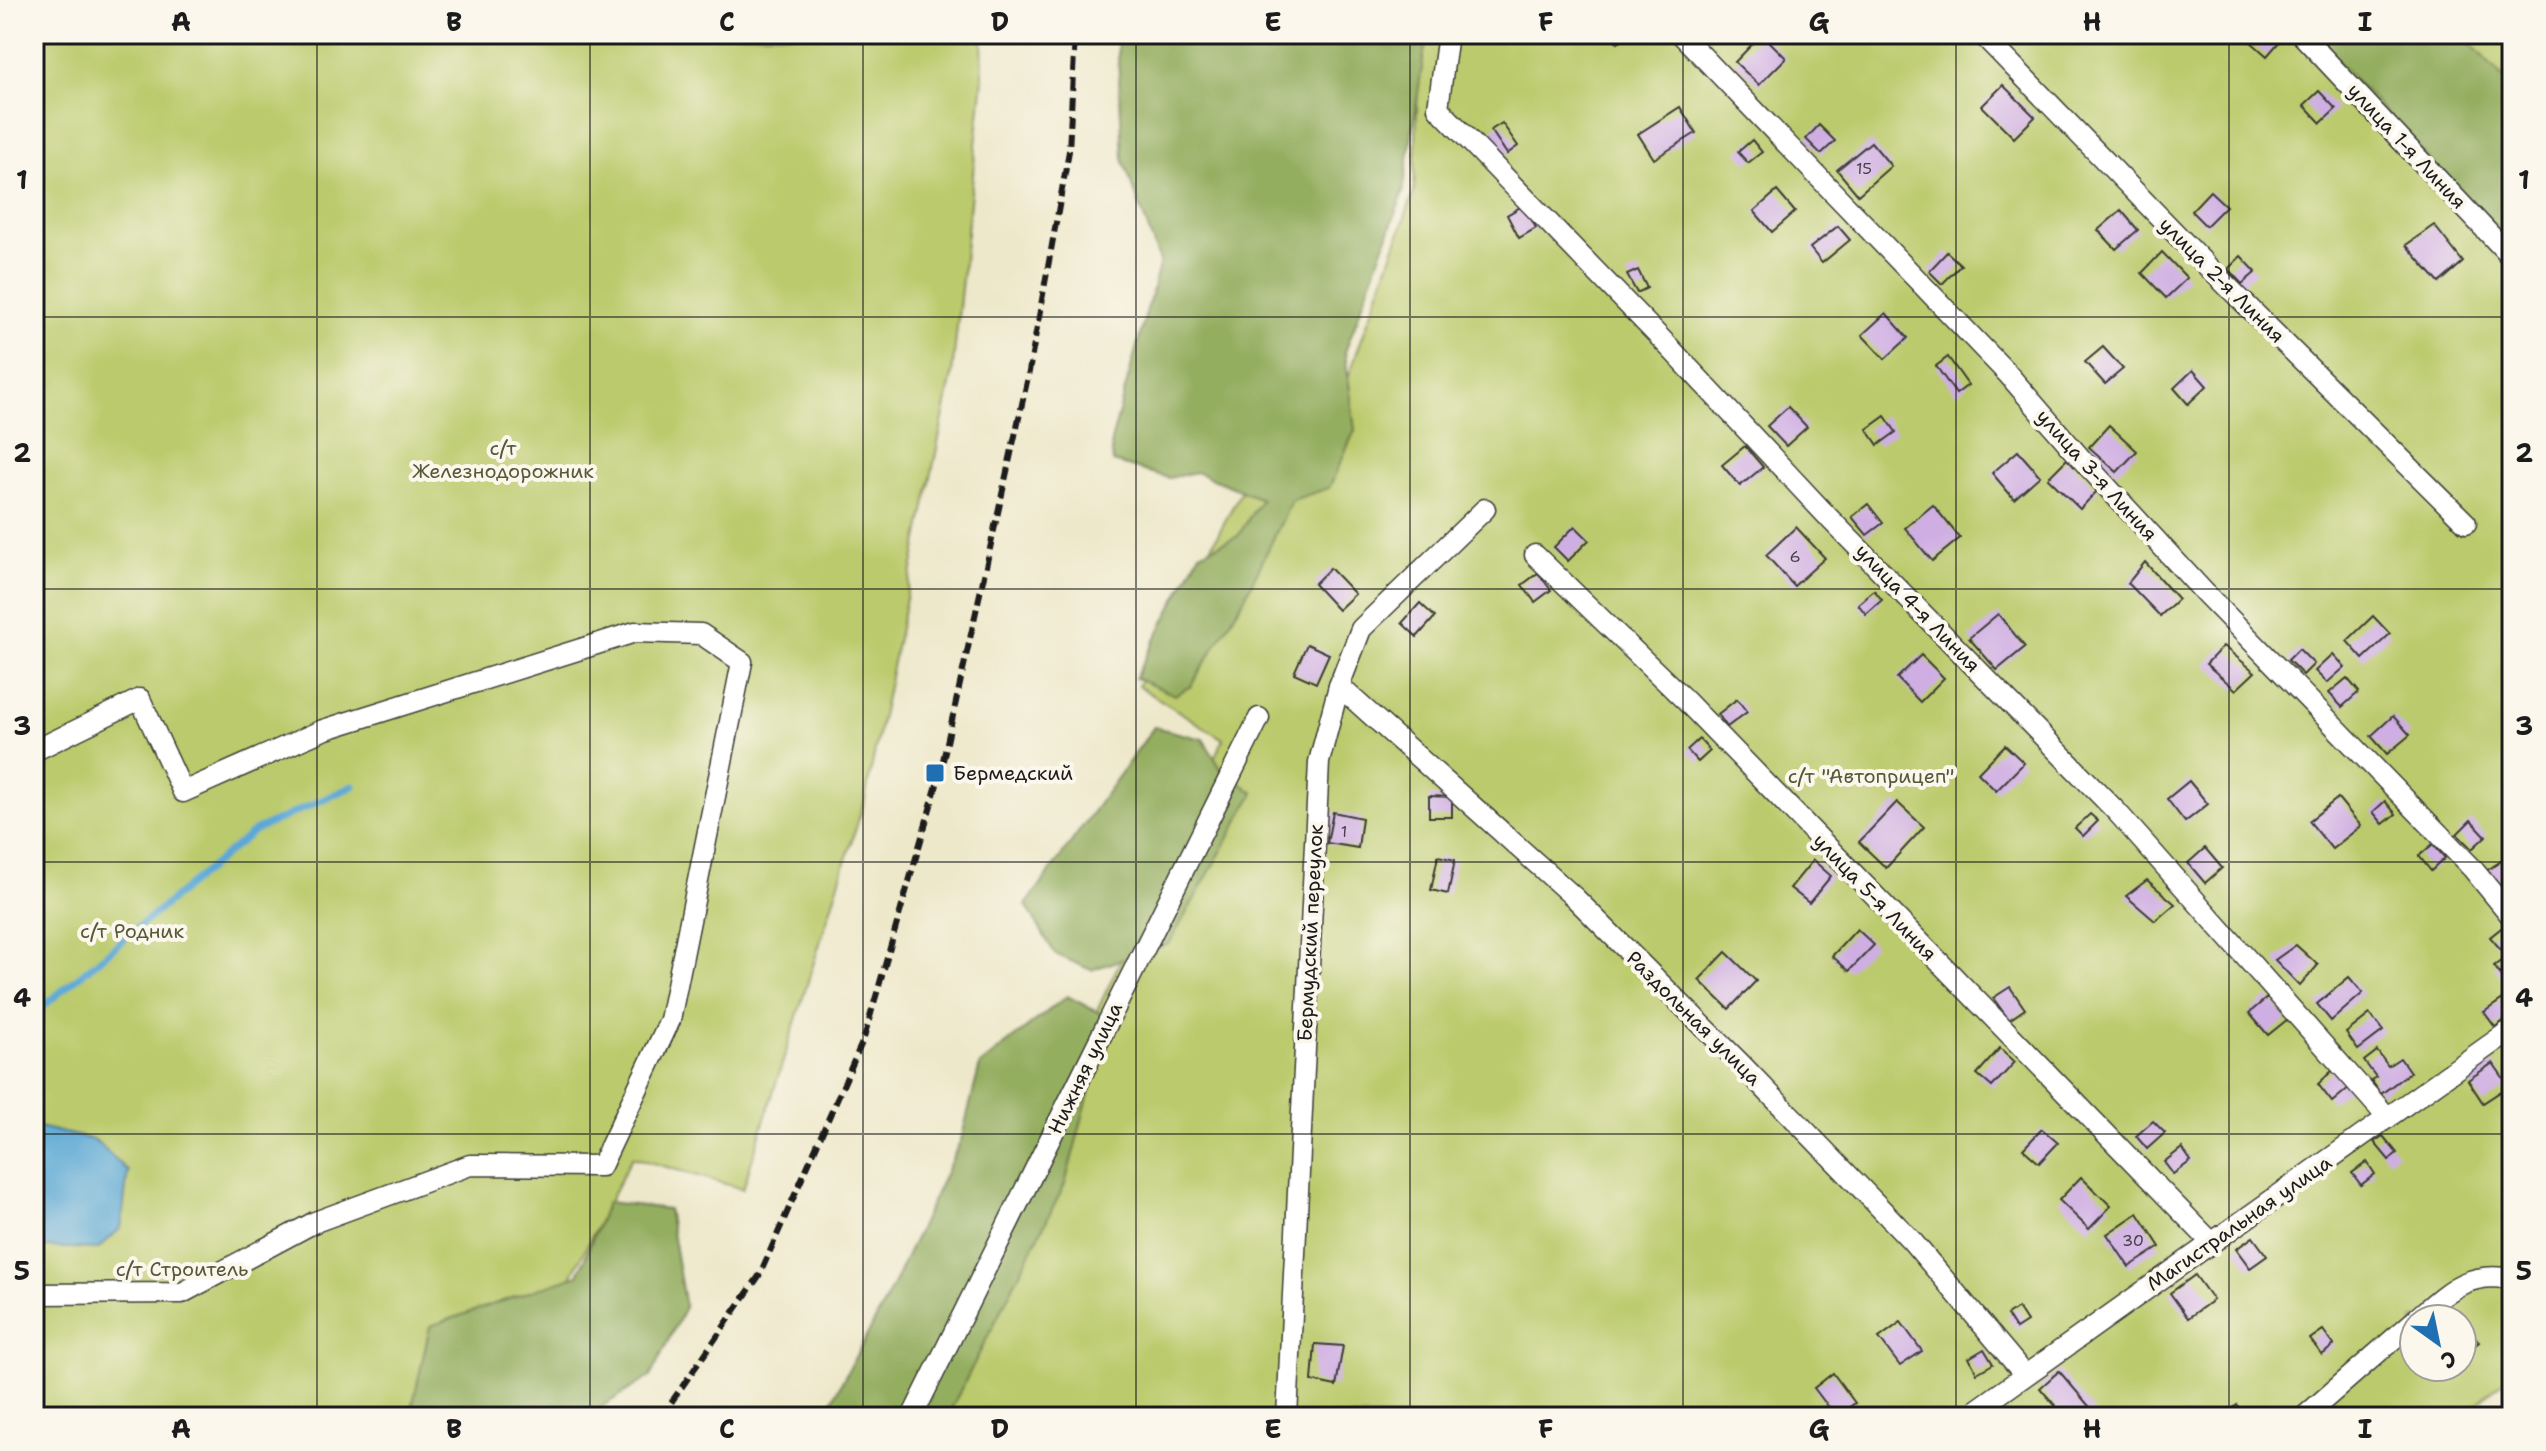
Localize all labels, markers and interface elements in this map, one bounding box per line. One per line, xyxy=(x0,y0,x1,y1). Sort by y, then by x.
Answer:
text: A xyxy=(171,4,191,39)
text: B xyxy=(446,4,462,39)
text: C xyxy=(719,4,735,39)
text: D xyxy=(991,4,1009,39)
text: E xyxy=(1264,4,1282,39)
text: F xyxy=(1538,4,1554,39)
text: G xyxy=(1809,4,1830,39)
text: H xyxy=(2083,4,2101,39)
text: I xyxy=(2358,4,2372,39)
street label: улица 1-я Линия xyxy=(2342,78,2472,214)
house number: 15 xyxy=(1856,158,1872,179)
text: 1 xyxy=(16,162,28,197)
text: 1 xyxy=(2518,162,2530,197)
street label: улица 2-я Линия xyxy=(2154,212,2290,348)
street label: улица 3-я Линия xyxy=(2031,404,2163,546)
text: 2 xyxy=(13,435,31,470)
park label: с/т Железнодорожник xyxy=(412,435,594,484)
text: 2 xyxy=(2515,435,2533,470)
street label: улица 4-я Линия xyxy=(1850,538,1986,678)
house number: 6 xyxy=(1789,546,1801,567)
text: 3 xyxy=(13,708,31,743)
text: 3 xyxy=(2515,708,2533,743)
place label: Бермедский xyxy=(953,760,1073,786)
marker: Бермедский xyxy=(924,762,946,784)
park label: с/т "Автоприцеп" xyxy=(1788,763,1954,789)
house number: 1 xyxy=(1341,821,1347,842)
street label: Бермудский переулок xyxy=(1291,823,1329,1042)
street label: улица 5-я Линия xyxy=(1808,828,1942,966)
park label: с/т Родник xyxy=(80,918,184,944)
street label: Раздольная улица xyxy=(1621,945,1767,1091)
text: 4 xyxy=(13,980,31,1015)
text: 4 xyxy=(2515,980,2533,1015)
street label: Нижняя улица xyxy=(1042,997,1128,1138)
street label: Магистральная улица xyxy=(2141,1149,2337,1297)
house number: 30 xyxy=(2122,1230,2144,1251)
text: 5 xyxy=(14,1253,30,1288)
text: 5 xyxy=(2516,1253,2532,1288)
park label: с/т Строитель xyxy=(116,1256,248,1282)
north arrow xyxy=(2398,1303,2478,1383)
text: С xyxy=(2435,1344,2462,1375)
text: A xyxy=(171,1411,191,1446)
text: B xyxy=(446,1411,462,1446)
text: C xyxy=(719,1411,735,1446)
text: D xyxy=(991,1411,1009,1446)
text: E xyxy=(1264,1411,1282,1446)
text: F xyxy=(1538,1411,1554,1446)
text: G xyxy=(1809,1411,1830,1446)
text: H xyxy=(2083,1411,2101,1446)
text: I xyxy=(2358,1411,2372,1446)

